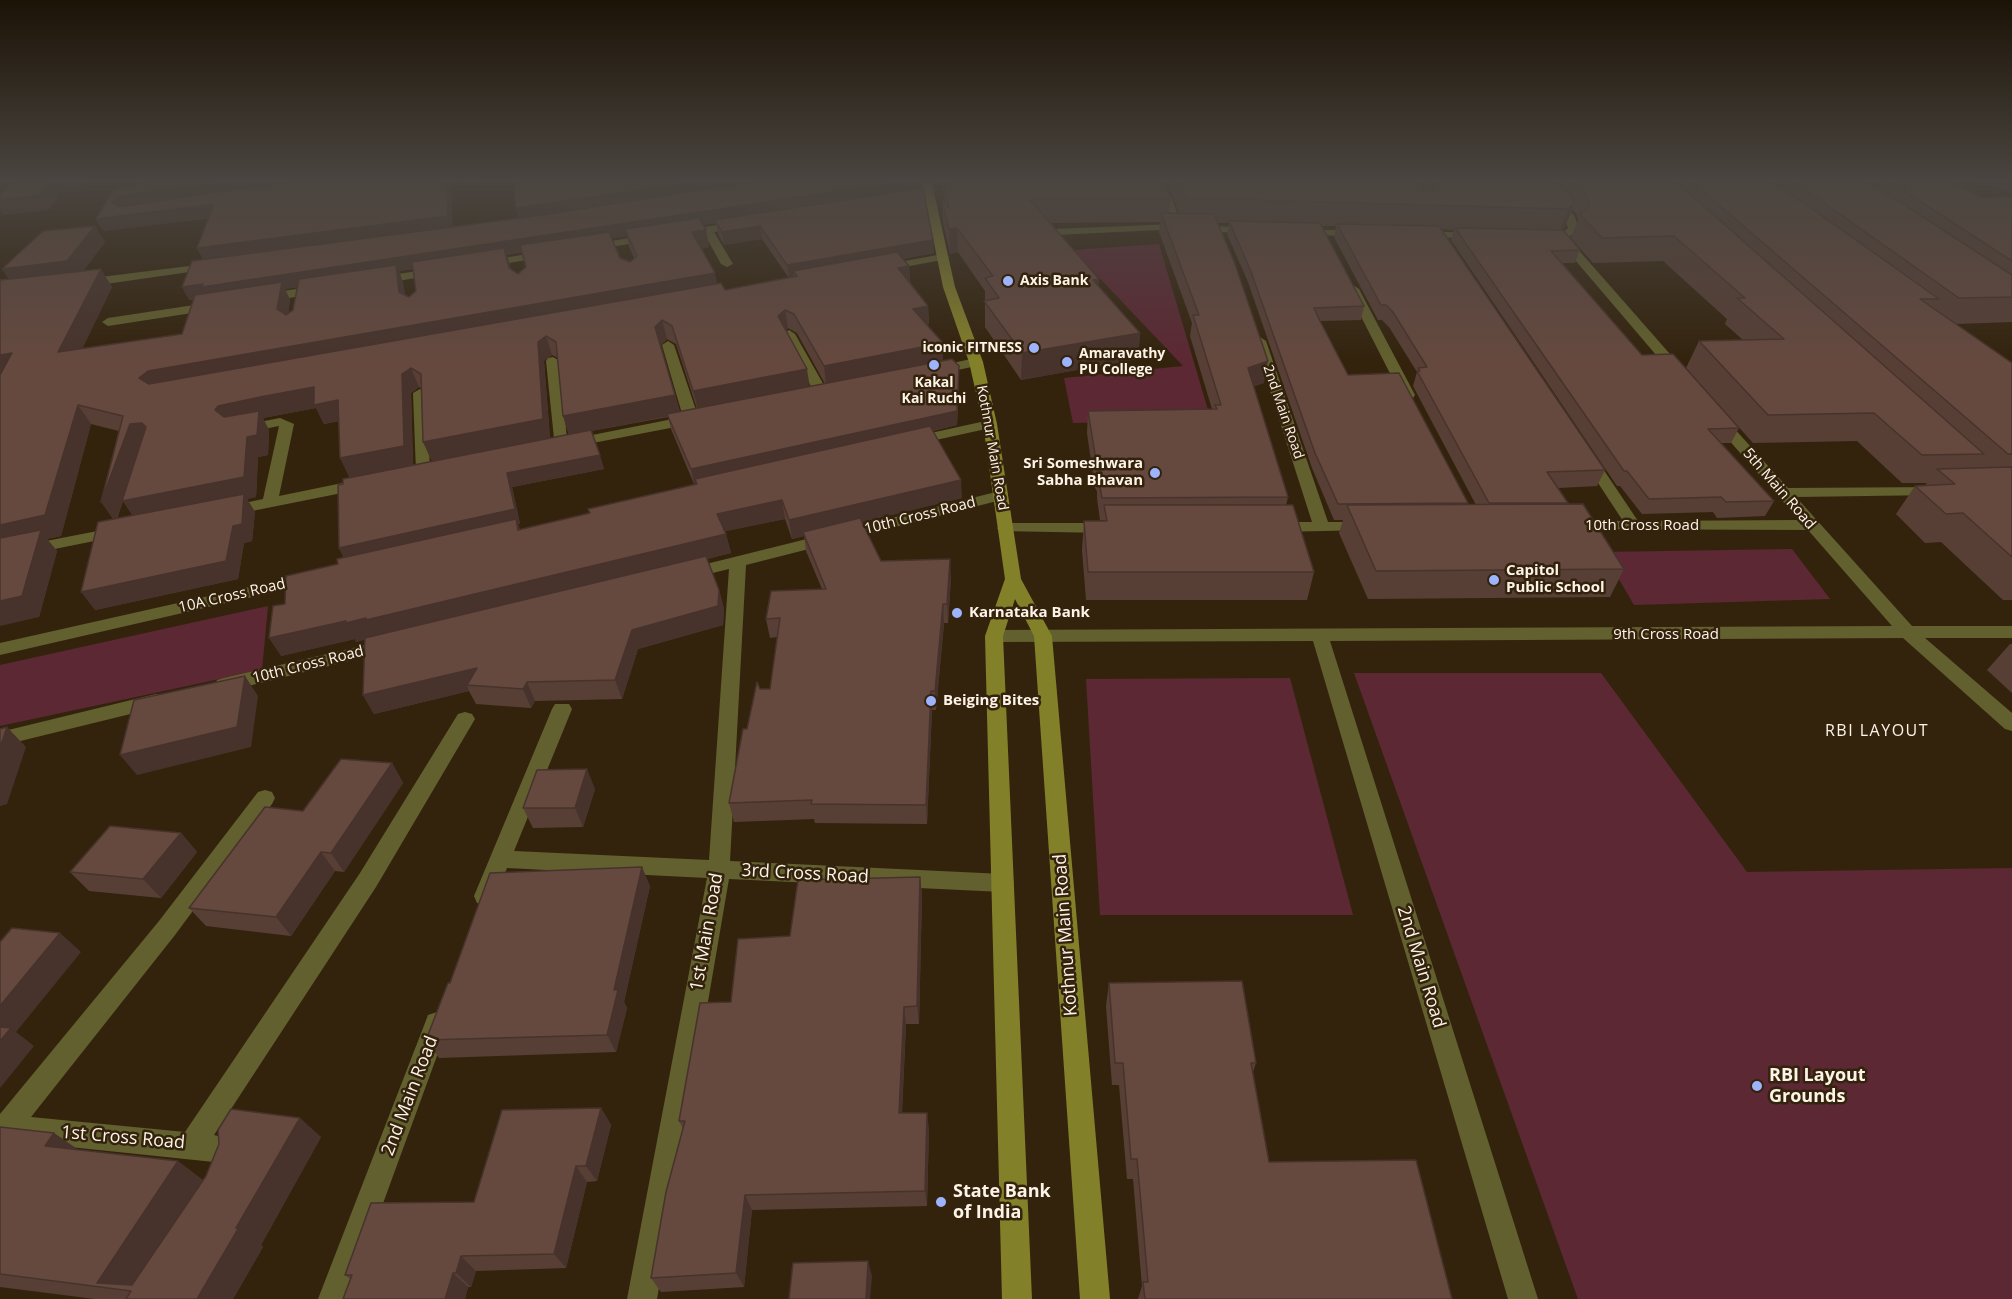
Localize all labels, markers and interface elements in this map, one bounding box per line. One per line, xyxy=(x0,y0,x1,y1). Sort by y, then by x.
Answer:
place label: Axis Bank xyxy=(1020,273,1088,289)
marker: Axis Bank xyxy=(1001,274,1015,288)
place label: iconic FITNESS xyxy=(922,340,1022,356)
marker: iconic FITNESS xyxy=(1027,341,1041,355)
place label: Amaravathy PU College xyxy=(1079,346,1165,378)
marker: Amaravathy PU College xyxy=(1060,355,1074,369)
marker: Kakal Kai Ruchi xyxy=(927,358,941,372)
street label: 2nd Main Road xyxy=(1259,363,1307,461)
place label: Kakal Kai Ruchi xyxy=(902,375,966,408)
street label: Kothnur Main Road xyxy=(973,384,1011,512)
street label: 5th Main Road xyxy=(1739,445,1819,533)
place label: Sri Someshwara Sabha Bhavan xyxy=(1023,455,1143,490)
marker: Sri Someshwara Sabha Bhavan xyxy=(1148,466,1162,480)
street label: 10th Cross Road xyxy=(862,493,978,539)
street label: 10th Cross Road xyxy=(1585,517,1699,535)
place label: Capitol Public School xyxy=(1506,562,1605,597)
marker: Capitol Public School xyxy=(1487,573,1501,587)
street label: 10A Cross Road xyxy=(177,575,287,617)
place label: Karnataka Bank xyxy=(969,604,1090,622)
marker: Karnataka Bank xyxy=(950,606,964,620)
street label: 9th Cross Road xyxy=(1613,626,1719,644)
street label: 10th Cross Road xyxy=(250,642,366,688)
place label: Beiging Bites xyxy=(943,692,1039,710)
marker: Beiging Bites xyxy=(924,694,938,708)
district label: RBI LAYOUT xyxy=(1825,721,1929,741)
street label: Kothnur Main Road xyxy=(1050,853,1082,1017)
street label: 3rd Cross Road xyxy=(741,860,869,888)
street label: 1st Main Road xyxy=(686,871,728,993)
street label: 2nd Main Road xyxy=(1392,903,1450,1031)
street label: 2nd Main Road xyxy=(377,1033,443,1159)
place label: RBI Layout Grounds xyxy=(1769,1065,1866,1108)
marker: RBI Layout Grounds xyxy=(1750,1079,1764,1093)
street label: 1st Cross Road xyxy=(60,1122,186,1154)
place label: State Bank of India xyxy=(953,1181,1051,1224)
marker: State Bank of India xyxy=(934,1195,948,1209)

